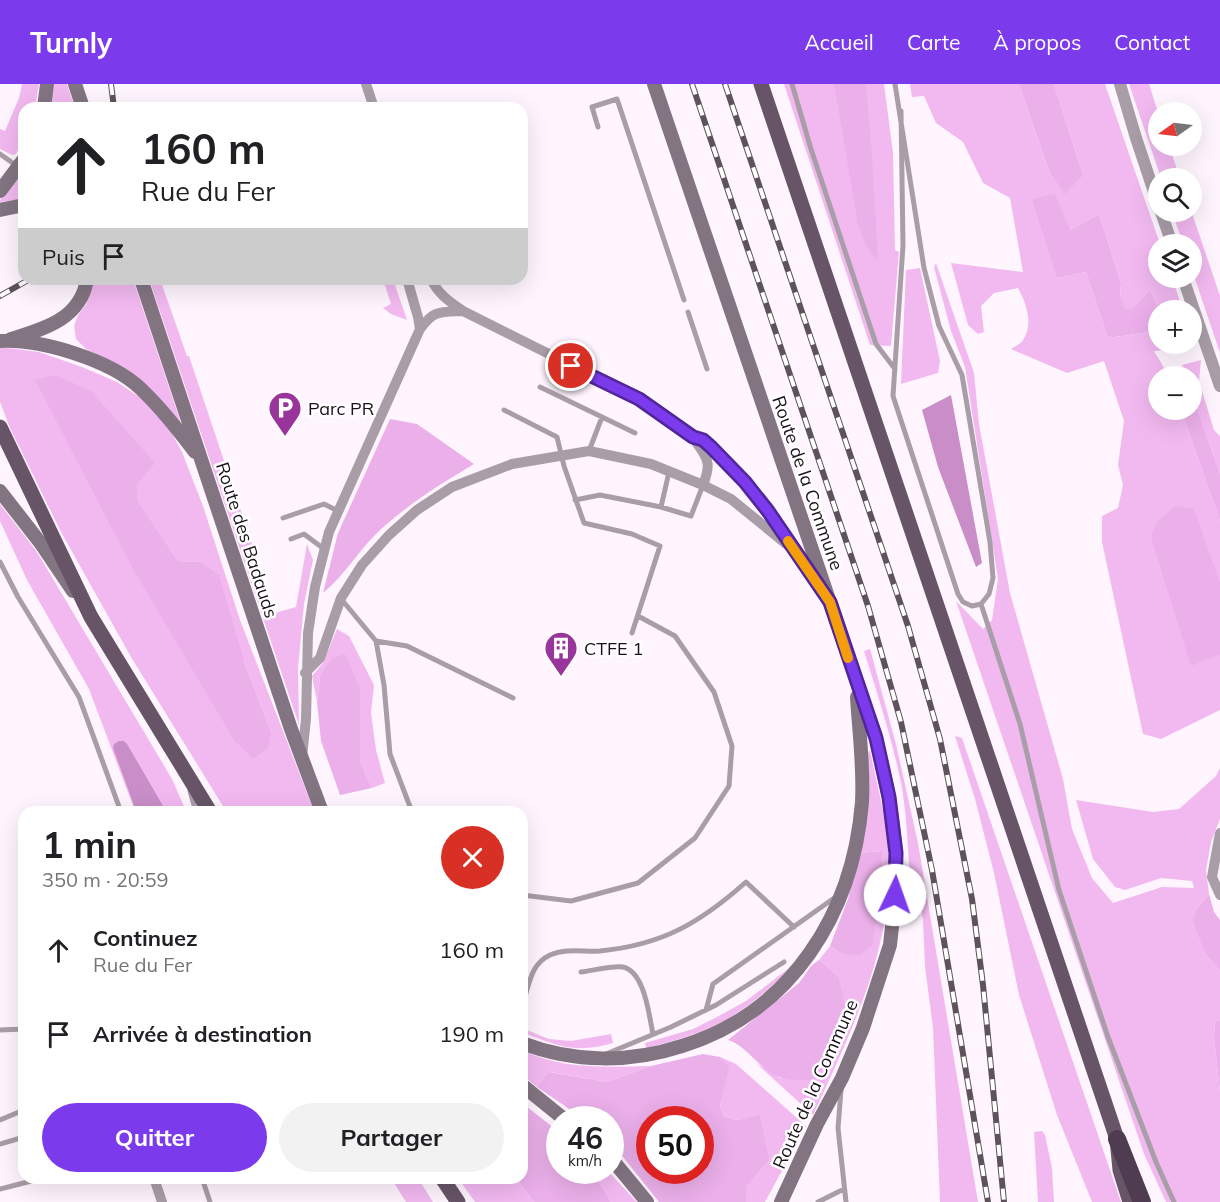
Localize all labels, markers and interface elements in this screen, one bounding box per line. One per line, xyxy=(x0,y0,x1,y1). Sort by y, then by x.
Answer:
text: Turnly xyxy=(30,25,112,60)
text: Accueil xyxy=(804,29,874,55)
text: Carte xyxy=(907,29,960,55)
text: À propos xyxy=(993,29,1081,55)
text: Contact xyxy=(1114,29,1190,55)
north arrow xyxy=(1148,102,1202,156)
map controls xyxy=(1148,102,1202,420)
text: 160 m xyxy=(141,122,266,175)
icon: ahead xyxy=(42,126,120,204)
button: search xyxy=(1148,168,1202,222)
text: Rue du Fer xyxy=(141,174,275,208)
button: layers xyxy=(1148,234,1202,288)
icon: arrive xyxy=(97,240,130,273)
text: Puis xyxy=(42,243,85,271)
button: + xyxy=(1148,300,1202,354)
pin xyxy=(545,340,596,391)
icon: arrive xyxy=(554,349,587,382)
button: − xyxy=(1148,366,1202,420)
parking icon: Parc PR xyxy=(267,390,303,437)
street label: Route de la Commune xyxy=(767,393,849,573)
place label: Parc PR xyxy=(308,397,374,420)
street label: Route des Badauds xyxy=(211,459,283,621)
building icon: CTFE 1 xyxy=(543,630,579,677)
place label: CTFE 1 xyxy=(584,637,643,660)
text: 1 min xyxy=(42,822,137,867)
button: close xyxy=(441,826,504,889)
position arrow xyxy=(863,863,927,927)
text: 350 m · 20:59 xyxy=(42,867,168,892)
text: Continuez xyxy=(93,924,198,952)
icon: ahead xyxy=(42,934,75,967)
text: 160 m xyxy=(439,936,504,964)
text: Rue du Fer xyxy=(93,952,192,977)
street label: Route de la Commune xyxy=(767,996,863,1172)
icon: arrive xyxy=(42,1018,75,1051)
text: Arrivée à destination xyxy=(93,1020,312,1048)
text: 190 m xyxy=(439,1020,504,1048)
button: Quitter xyxy=(42,1103,267,1172)
button: Partager xyxy=(279,1103,504,1172)
speed limit sign: 50 xyxy=(636,1106,714,1184)
text: 46 xyxy=(567,1119,603,1157)
text: km/h xyxy=(568,1151,602,1170)

